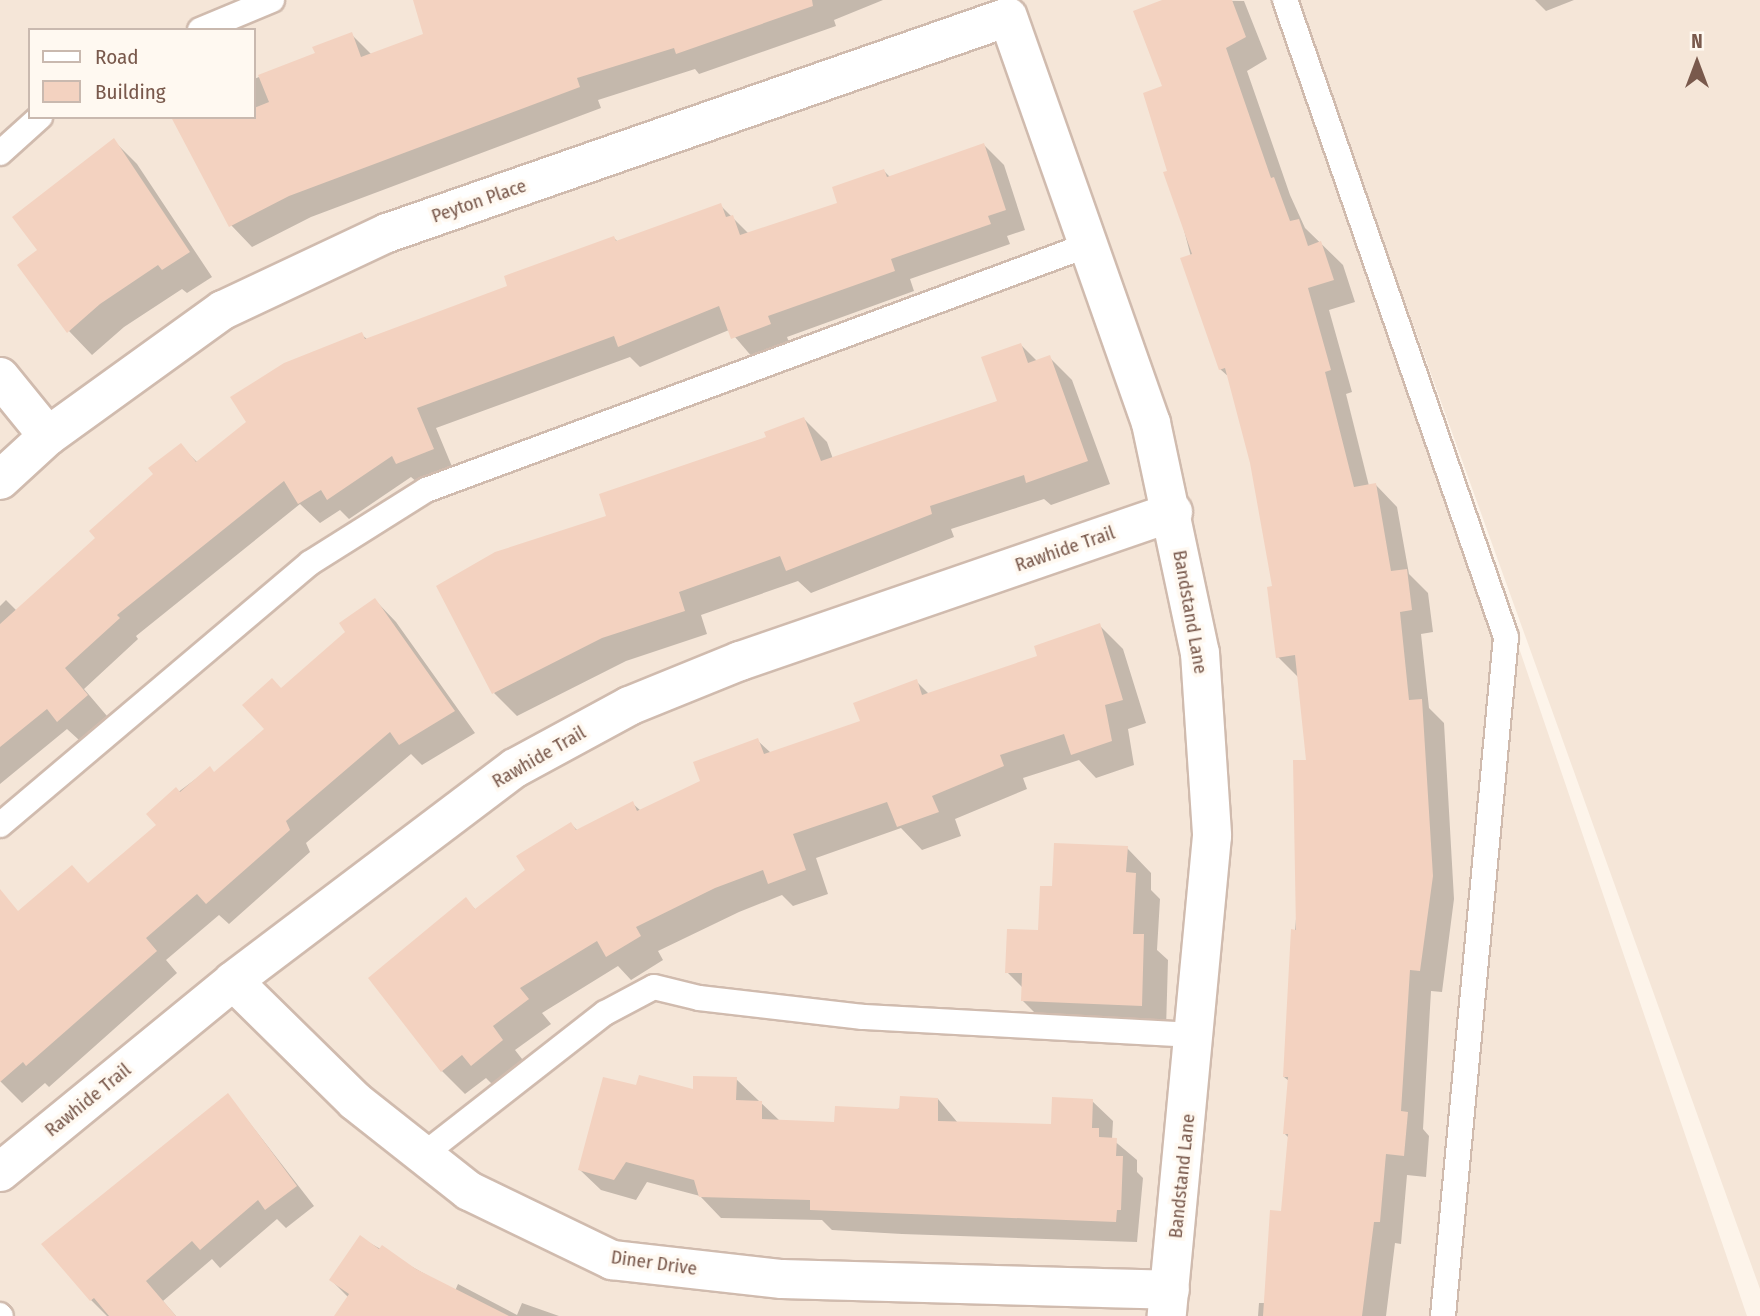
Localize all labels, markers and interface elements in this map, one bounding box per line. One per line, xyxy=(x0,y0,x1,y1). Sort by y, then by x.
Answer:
legend xyxy=(28,28,256,119)
north arrow xyxy=(1662,28,1732,98)
text: N xyxy=(1691,30,1703,53)
text: Road xyxy=(95,44,139,70)
text: Building xyxy=(95,79,166,105)
street label: Peyton Place xyxy=(429,174,529,228)
street label: Rawhide Trail xyxy=(1012,521,1118,577)
street label: Bandstand Lane xyxy=(1168,548,1212,676)
street label: Rawhide Trail xyxy=(488,721,590,793)
street label: Rawhide Trail xyxy=(40,1058,136,1142)
street label: Bandstand Lane xyxy=(1164,1113,1200,1239)
street label: Diner Drive xyxy=(610,1246,698,1280)

